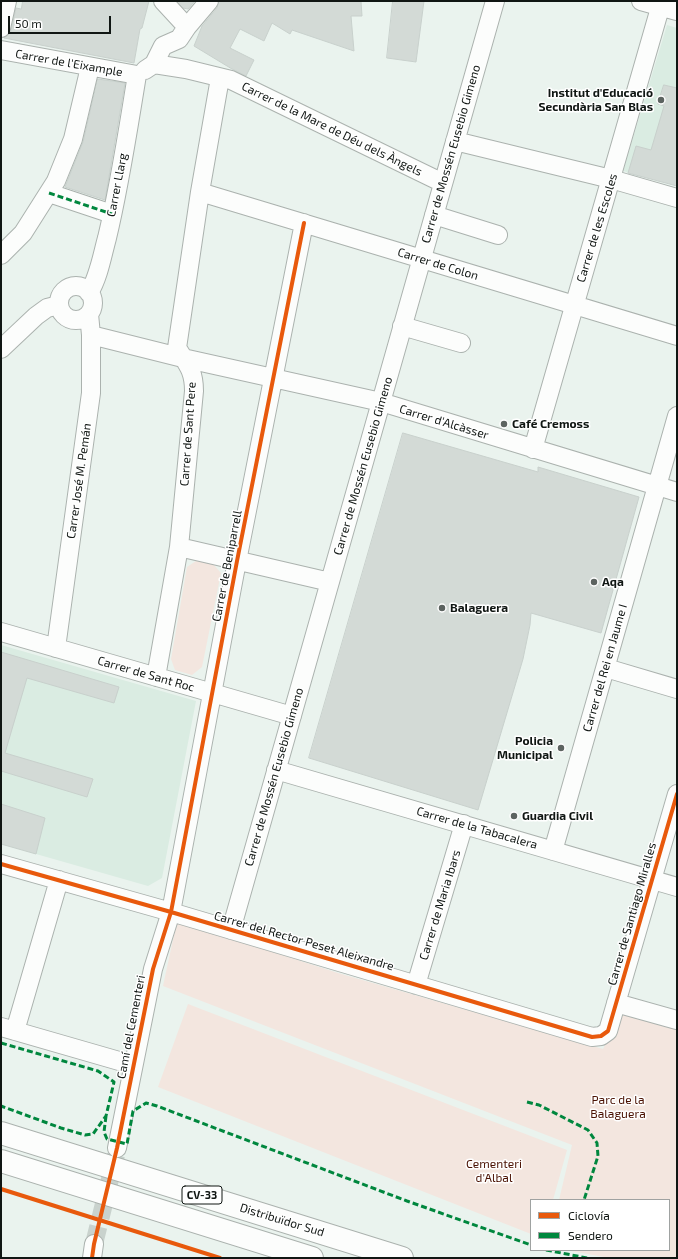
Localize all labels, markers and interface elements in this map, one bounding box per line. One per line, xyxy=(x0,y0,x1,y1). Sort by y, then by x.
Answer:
scale bar xyxy=(10,8,113,34)
text: 50 m xyxy=(15,16,42,30)
street label: Carrer de l'Eixample xyxy=(14,46,124,80)
street label: Carrer de Mossén Eusebio Gimeno xyxy=(419,63,483,245)
street label: Carrer de la Mare de Déu dels Àngels xyxy=(239,79,425,179)
place label: Institut d'Educació Secundària San Blas xyxy=(538,86,653,114)
marker: Institut d'Educació Secundària San Blas xyxy=(656,95,666,105)
street label: Carrer Llarg xyxy=(104,152,130,218)
street label: Carrer de les Escoles xyxy=(574,172,620,284)
street label: Carrer de Colon xyxy=(396,245,480,283)
street label: Carrer de Mossén Eusebio Gimeno xyxy=(331,375,395,557)
street label: Carrer de Sant Pere xyxy=(177,381,199,487)
street label: Carrer d'Alcàsser xyxy=(398,402,490,442)
place label: Café Cremoss xyxy=(512,417,589,431)
marker: Café Cremoss xyxy=(499,419,509,429)
street label: Carrer José M. Pemán xyxy=(64,422,94,540)
street label: Carrer de Beniparrell xyxy=(209,509,245,623)
place label: Aqa xyxy=(602,575,624,589)
marker: Aqa xyxy=(589,577,599,587)
place label: Balaguera xyxy=(450,601,508,615)
street label: Carrer del Rei en Jaume I xyxy=(580,602,630,734)
marker: Balaguera xyxy=(437,603,447,613)
street label: Carrer de Sant Roc xyxy=(96,653,196,695)
street label: Carrer de Mossén Eusebio Gimeno xyxy=(242,686,306,868)
place label: Policia Municipal xyxy=(497,734,553,762)
marker: Policia Municipal xyxy=(556,743,566,753)
street label: Carrer de la Tabacalera xyxy=(415,804,539,852)
place label: Guardia Civil xyxy=(522,809,593,823)
marker: Guardia Civil xyxy=(509,811,519,821)
street label: Carrer de Santiago Miralles xyxy=(605,841,659,987)
street label: Carrer de Maria Ibars xyxy=(416,848,464,962)
street label: Carrer del Rector Peset Aleixandre xyxy=(212,908,396,974)
street label: Camí del Cementeri xyxy=(114,974,148,1080)
park label: Parc de la Balaguera xyxy=(590,1093,646,1121)
park label: Cementeri d'Albal xyxy=(466,1157,522,1185)
road number: CV-33 xyxy=(182,1186,222,1204)
legend xyxy=(530,1199,670,1251)
street label: Distribuïdor Sud xyxy=(238,1200,326,1240)
text: Ciclovía xyxy=(568,1208,610,1222)
text: Sendero xyxy=(568,1228,613,1242)

